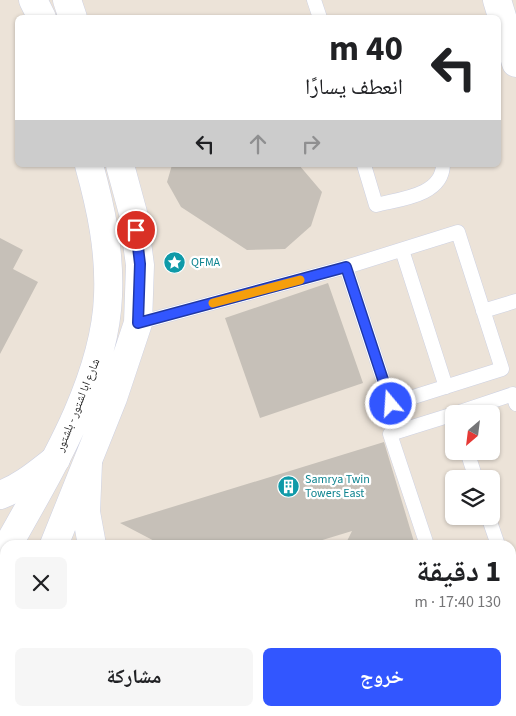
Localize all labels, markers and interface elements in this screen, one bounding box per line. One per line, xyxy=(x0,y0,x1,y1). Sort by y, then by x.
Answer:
text: 40 m xyxy=(329,24,403,74)
icon: left xyxy=(421,35,486,100)
text: انعطف يسارًا xyxy=(305,71,403,103)
icon: left xyxy=(191,130,219,158)
icon: ahead xyxy=(244,130,272,158)
icon: right xyxy=(297,130,325,158)
pin xyxy=(115,209,157,251)
icon: arrive xyxy=(122,216,150,244)
place icon: QFMA xyxy=(163,250,187,274)
place label: QFMA xyxy=(191,254,221,271)
street label: شارع ابا لشتور - بلشتور xyxy=(51,356,104,455)
position arrow xyxy=(364,377,416,429)
north arrow xyxy=(445,405,500,460)
map controls xyxy=(445,405,500,525)
button: layers xyxy=(445,470,500,525)
place label: Samrya Twin Towers East xyxy=(305,471,370,502)
building icon: Samrya Twin Towers East xyxy=(277,474,301,498)
text: 1 دقيقة xyxy=(416,550,501,593)
button: close xyxy=(15,557,67,609)
text: 130 m · 17:40 xyxy=(414,591,501,613)
button: مشاركة xyxy=(15,648,253,706)
button: خروج xyxy=(263,648,501,706)

